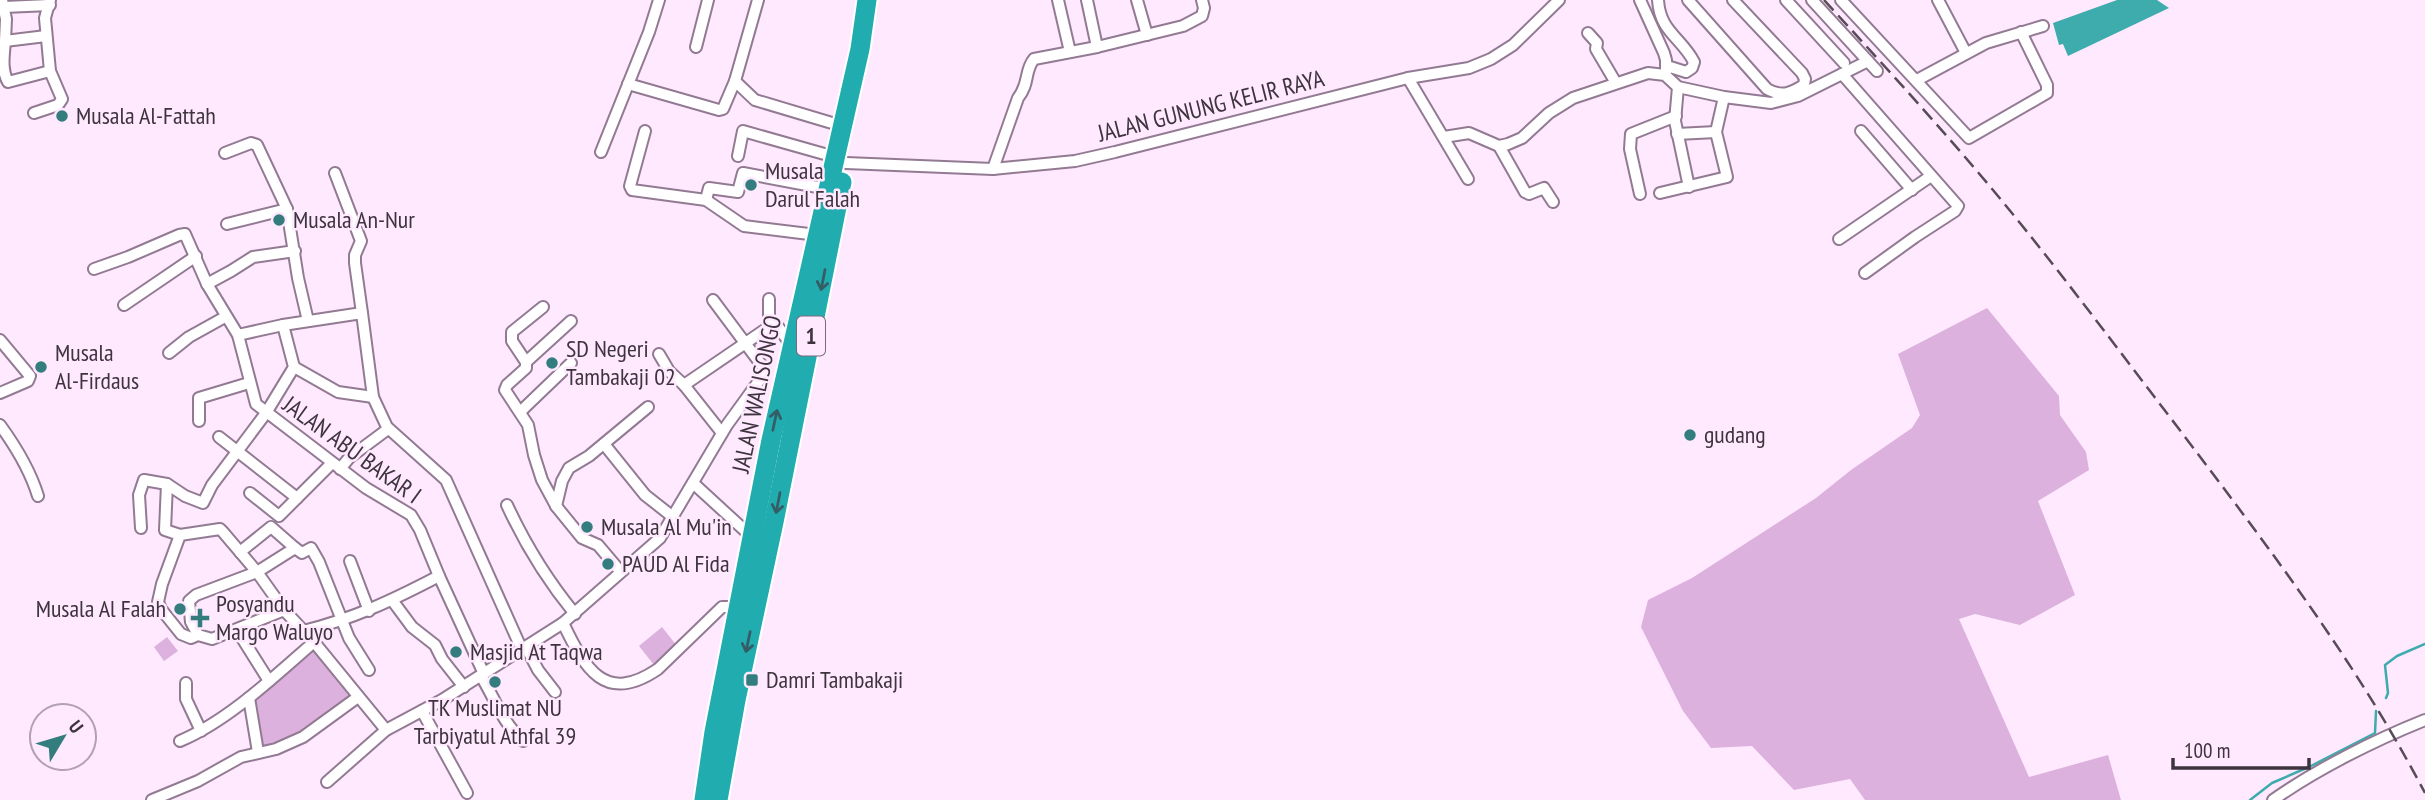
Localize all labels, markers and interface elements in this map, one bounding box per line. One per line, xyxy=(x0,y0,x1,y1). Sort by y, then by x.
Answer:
street label: JALAN GUNUNG KELIR RAYA xyxy=(1093,62,1328,149)
place label: Musala Al-Fattah xyxy=(76,100,216,131)
marker: Musala Al-Fattah xyxy=(54,108,70,124)
place label: Musala Darul Falah xyxy=(765,155,860,214)
marker: Musala Darul Falah xyxy=(743,177,759,193)
place label: Musala An-Nur xyxy=(293,204,415,235)
marker: Musala An-Nur xyxy=(271,212,287,228)
one-way arrow xyxy=(815,268,829,291)
street label: JALAN WALISONGO xyxy=(725,312,788,476)
road number: 1 xyxy=(797,316,825,356)
place label: SD Negeri Tambakaji 02 xyxy=(566,333,676,392)
place label: Musala Al-Firdaus xyxy=(55,337,139,396)
marker: SD Negeri Tambakaji 02 xyxy=(544,355,560,371)
marker: Musala Al-Firdaus xyxy=(33,359,49,375)
street label: JALAN ABU BAKAR I xyxy=(276,388,428,510)
one-way arrow xyxy=(769,409,783,432)
place label: gudang xyxy=(1704,419,1766,450)
marker: gudang xyxy=(1682,427,1698,443)
one-way arrow xyxy=(771,491,784,514)
place label: Musala Al Mu'in xyxy=(601,511,732,542)
marker: Musala Al Mu'in xyxy=(579,519,595,535)
place label: PAUD Al Fida xyxy=(622,548,730,579)
marker: PAUD Al Fida xyxy=(600,556,616,572)
place label: Posyandu Margo Waluyo xyxy=(216,588,333,647)
place label: Musala Al Falah xyxy=(36,593,166,624)
marker: Musala Al Falah xyxy=(172,601,188,617)
marker: Posyandu Margo Waluyo xyxy=(190,608,210,628)
one-way arrow xyxy=(741,630,755,653)
place label: Masjid At Taqwa xyxy=(470,636,603,667)
marker: Masjid At Taqwa xyxy=(448,644,464,660)
place label: Damri Tambakaji xyxy=(766,664,903,695)
marker: Damri Tambakaji xyxy=(744,672,760,688)
marker: TK Muslimat NU Tarbiyatul Athfal 39 xyxy=(487,674,503,690)
place label: TK Muslimat NU Tarbiyatul Athfal 39 xyxy=(414,692,576,751)
north arrow xyxy=(28,702,98,772)
text: U xyxy=(64,715,89,738)
scale bar xyxy=(2173,726,2310,770)
text: 100 m xyxy=(2184,737,2230,764)

